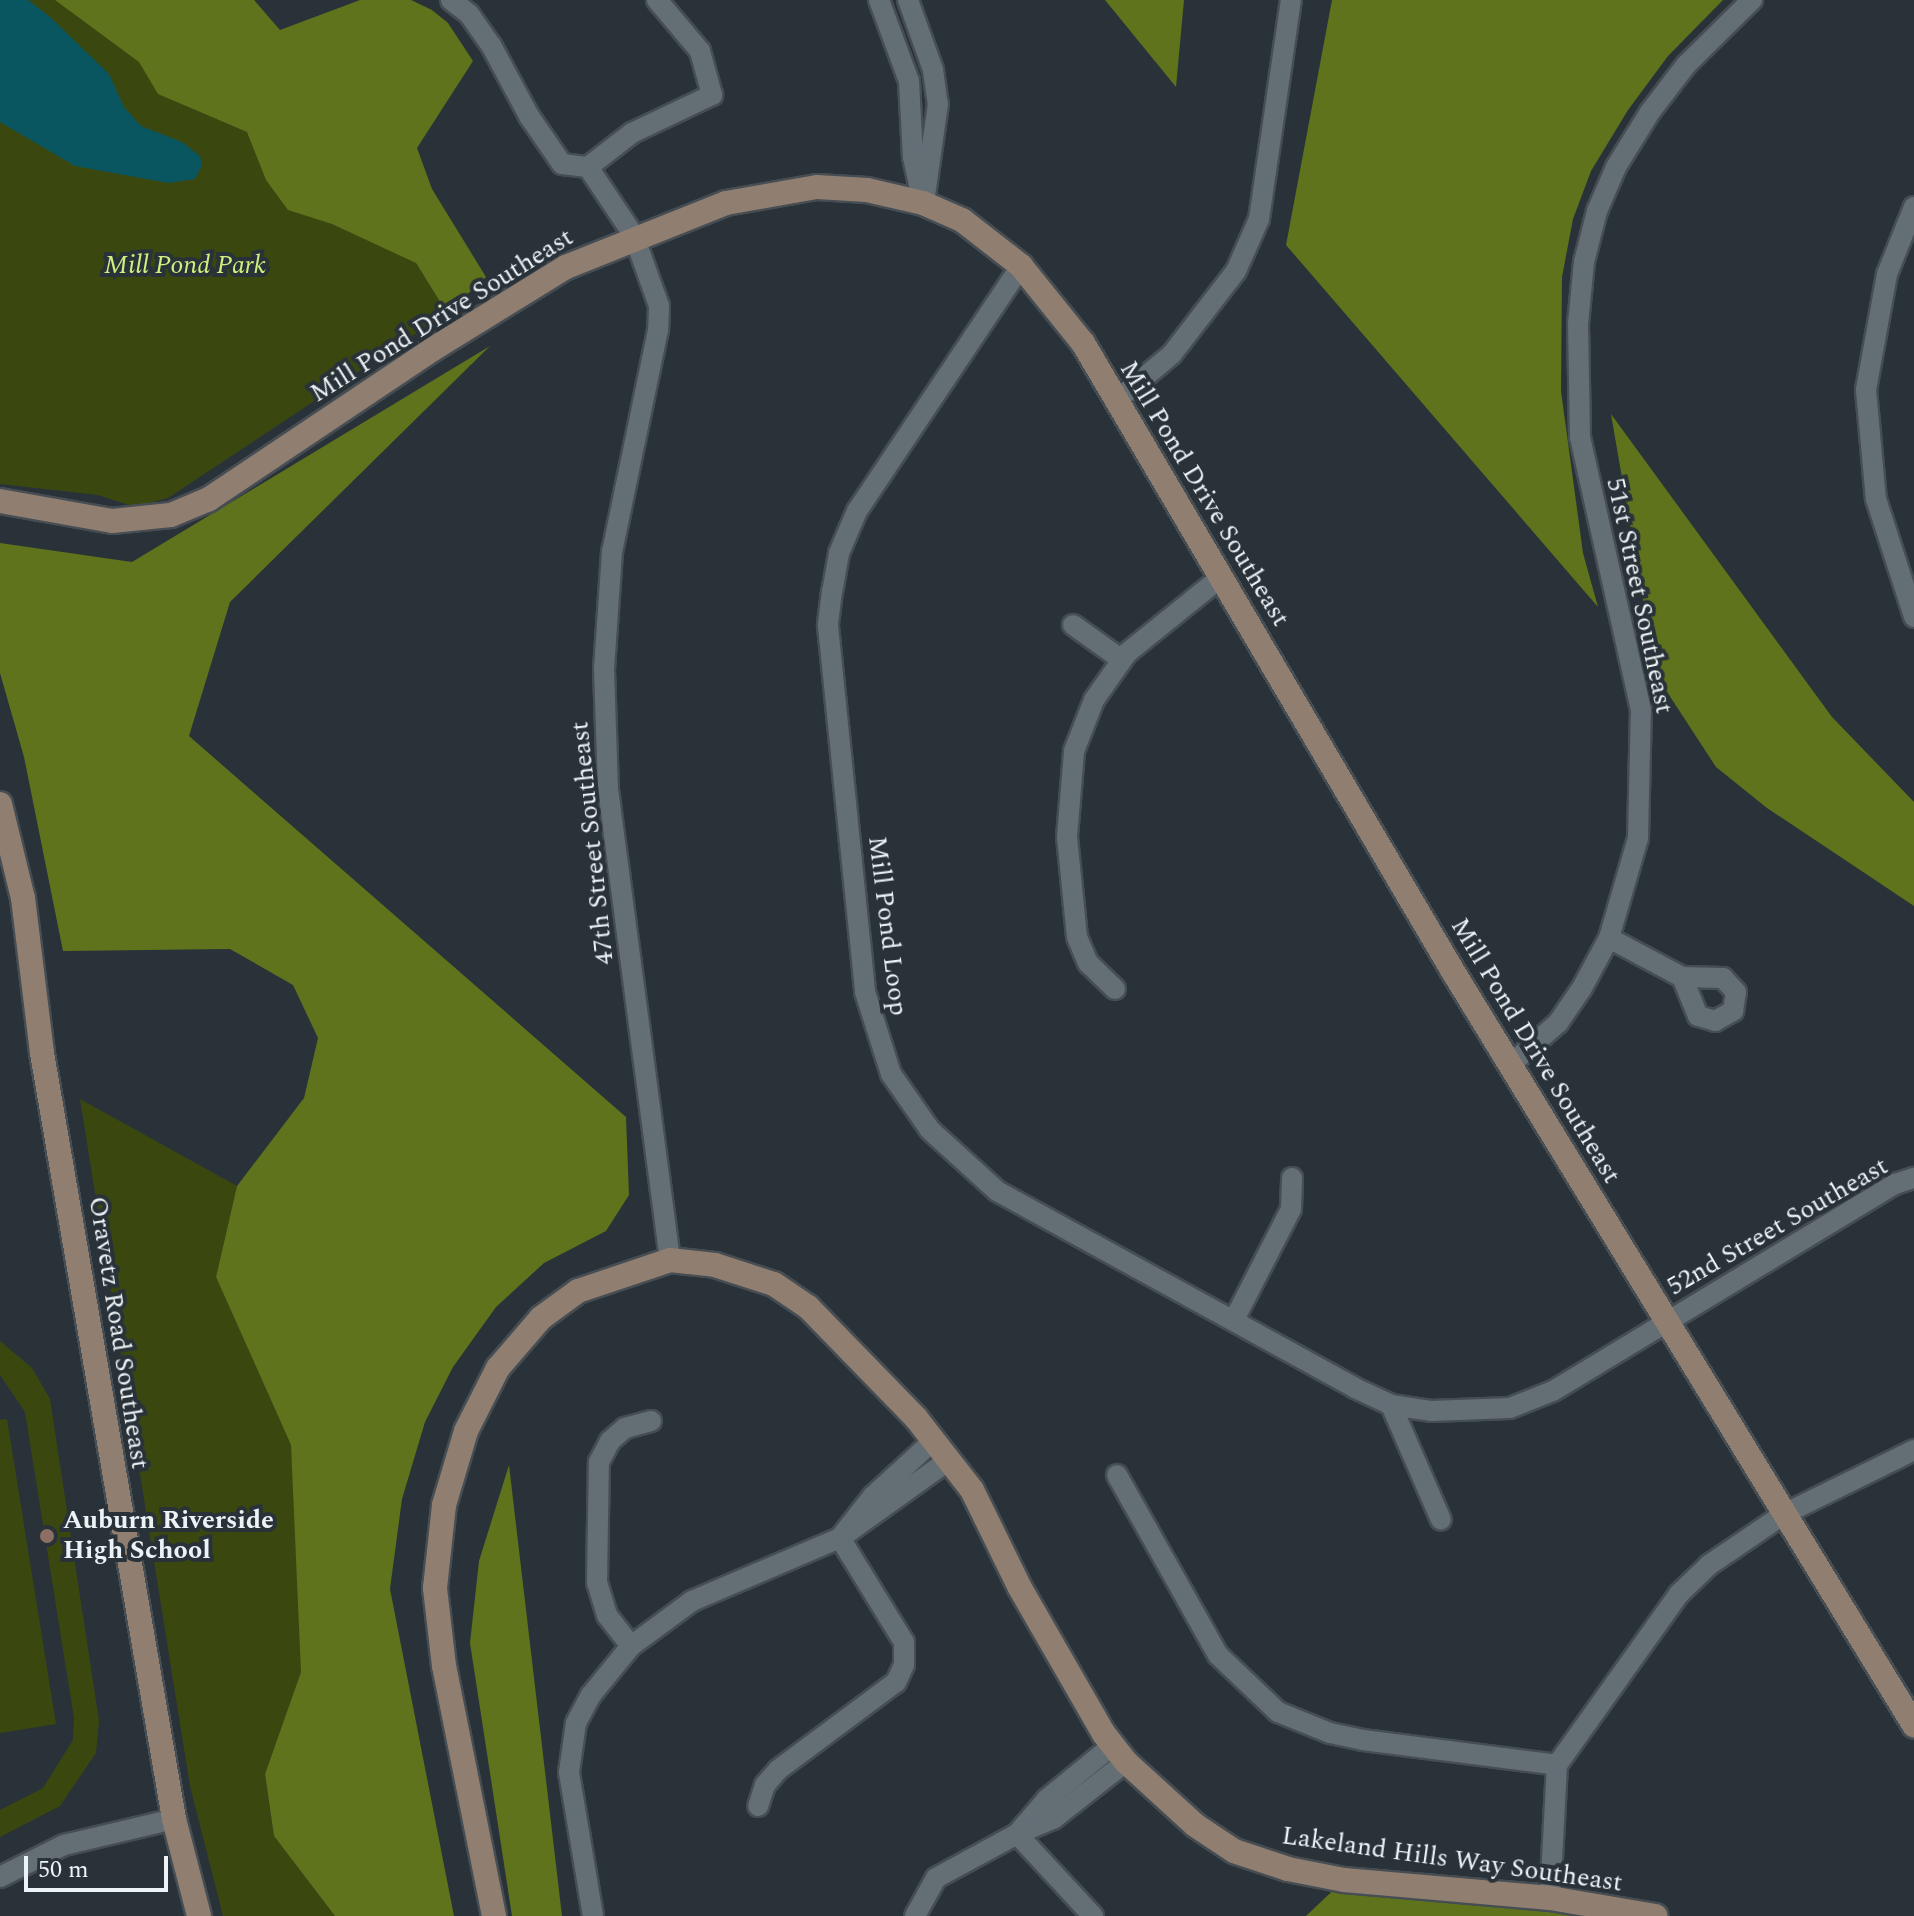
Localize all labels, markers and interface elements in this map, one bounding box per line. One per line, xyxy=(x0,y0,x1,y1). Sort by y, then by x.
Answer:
street label: Mill Pond Drive Southeast xyxy=(305,222,579,410)
park label: Mill Pond Park xyxy=(104,250,266,282)
street label: Mill Pond Drive Southeast xyxy=(1112,356,1296,632)
street label: 51st Street Southeast xyxy=(1599,475,1679,717)
street label: 47th Street Southeast xyxy=(565,720,621,966)
street label: Mill Pond Loop xyxy=(861,835,913,1017)
street label: Mill Pond Drive Southeast xyxy=(1443,913,1627,1189)
street label: 52nd Street Southeast xyxy=(1662,1151,1894,1303)
street label: Oravetz Road Southeast xyxy=(81,1194,155,1472)
place label: Auburn Riverside High School xyxy=(63,1505,274,1566)
marker: Auburn Riverside High School xyxy=(38,1527,56,1545)
street label: Lakeland Hills Way Southeast xyxy=(1280,1821,1624,1899)
scale bar xyxy=(28,1840,172,1890)
text: 50 m xyxy=(38,1852,89,1888)

